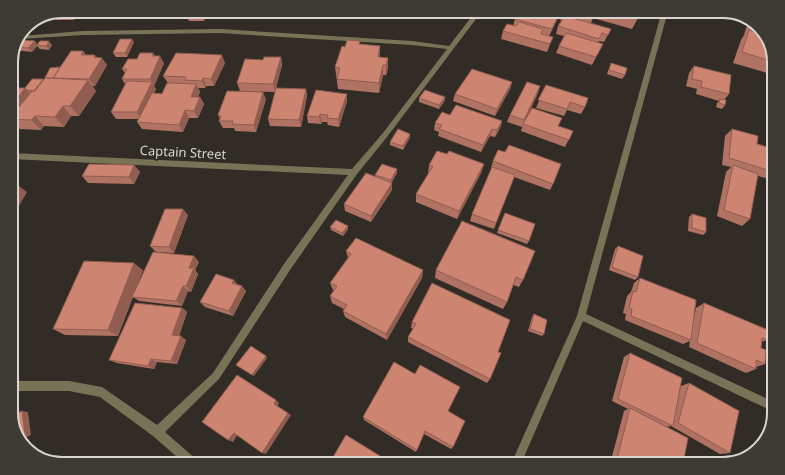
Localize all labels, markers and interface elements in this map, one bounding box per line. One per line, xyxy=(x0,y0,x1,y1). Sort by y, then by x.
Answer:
street label: Captain Street xyxy=(139,141,227,163)

